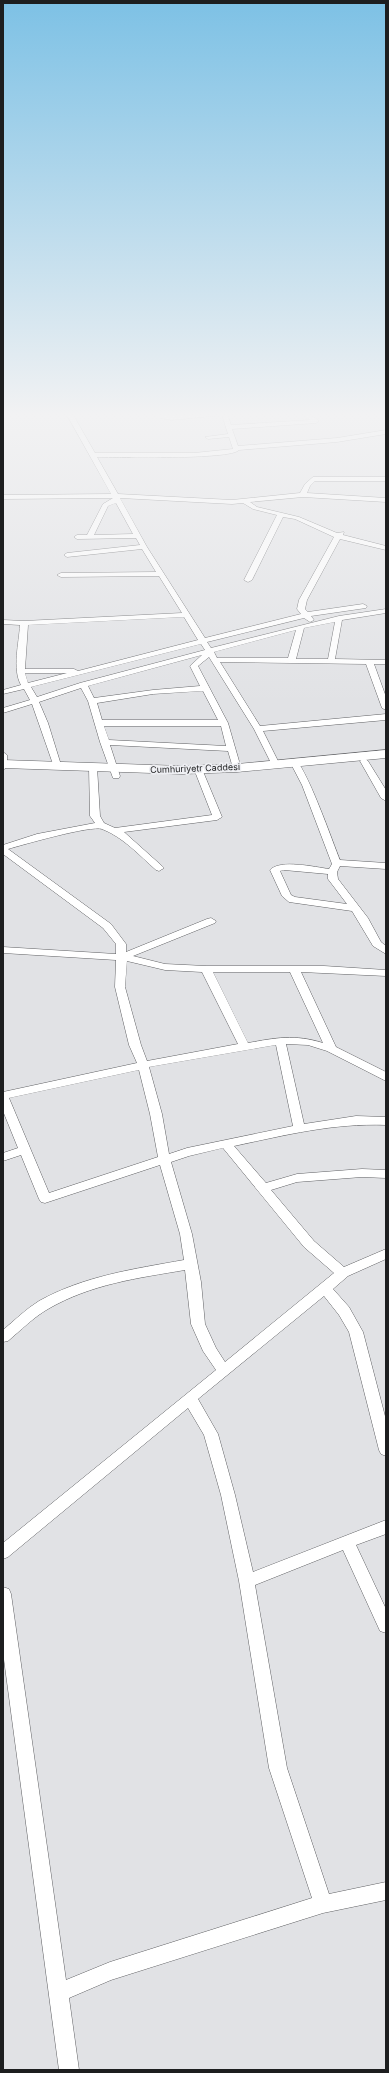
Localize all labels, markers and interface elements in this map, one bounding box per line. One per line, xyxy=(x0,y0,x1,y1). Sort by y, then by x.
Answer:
street label: Cumhuriyetr Caddesi xyxy=(150,761,240,775)

